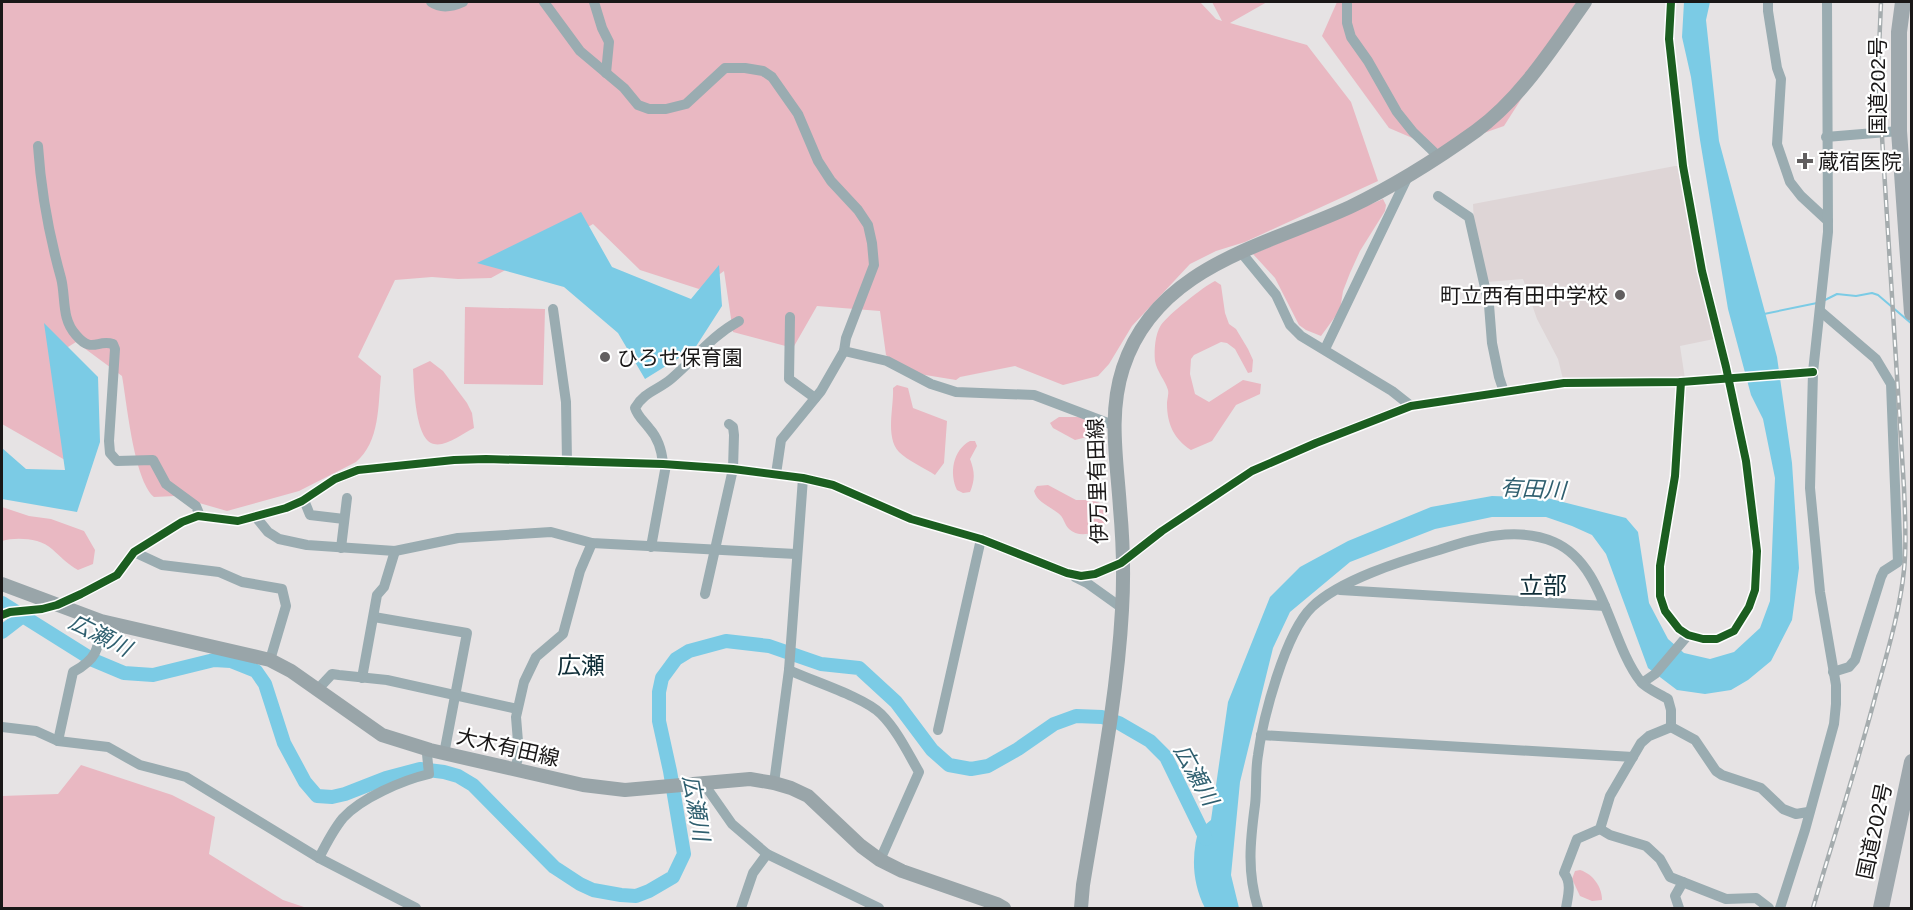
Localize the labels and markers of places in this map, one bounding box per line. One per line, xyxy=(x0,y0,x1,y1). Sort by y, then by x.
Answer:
place label: 蔵宿医院 xyxy=(1818,150,1902,173)
marker: 蔵宿医院 xyxy=(1796,152,1814,170)
place label: 町立西有田中学校 xyxy=(1440,284,1608,307)
marker: 町立西有田中学校 xyxy=(1613,288,1627,302)
place label: ひろせ保育園 xyxy=(617,346,743,369)
marker: ひろせ保育園 xyxy=(598,350,612,364)

